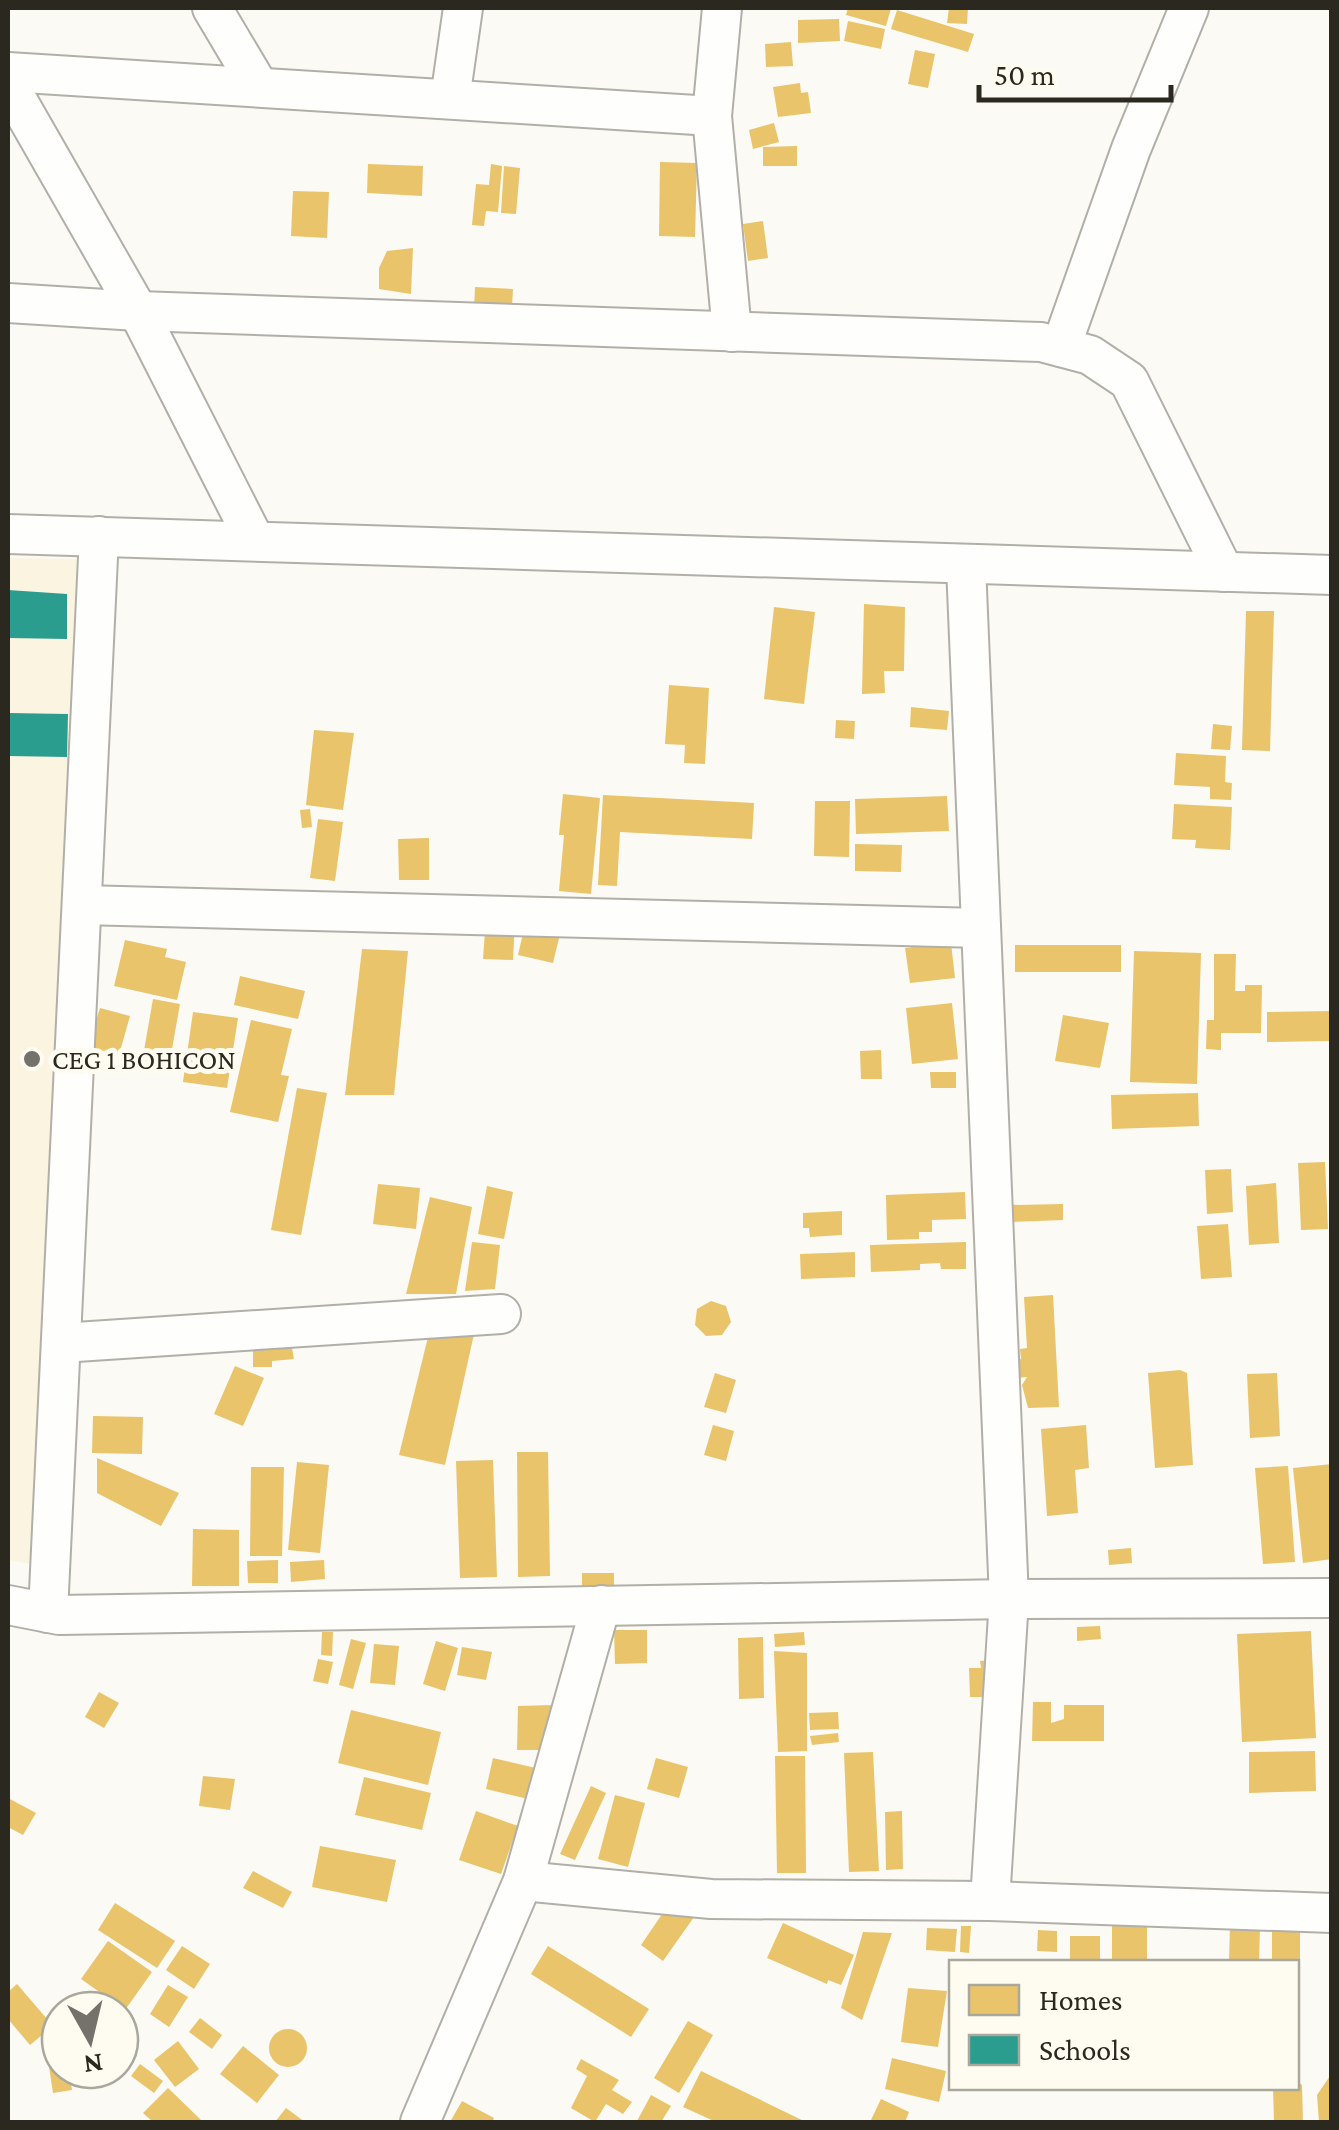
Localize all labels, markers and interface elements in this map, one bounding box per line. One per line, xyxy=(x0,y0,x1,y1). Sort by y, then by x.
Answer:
scale bar xyxy=(979,40,1172,102)
text: 50 m xyxy=(994,58,1055,91)
place label: CEG 1 BOHICON xyxy=(52,1044,236,1075)
marker: CEG 1 BOHICON xyxy=(21,1048,43,1070)
legend xyxy=(949,1960,1299,2090)
text: Homes xyxy=(1039,1983,1123,2016)
north arrow xyxy=(40,1990,140,2090)
text: Schools xyxy=(1039,2033,1131,2066)
text: N xyxy=(82,2048,105,2081)

